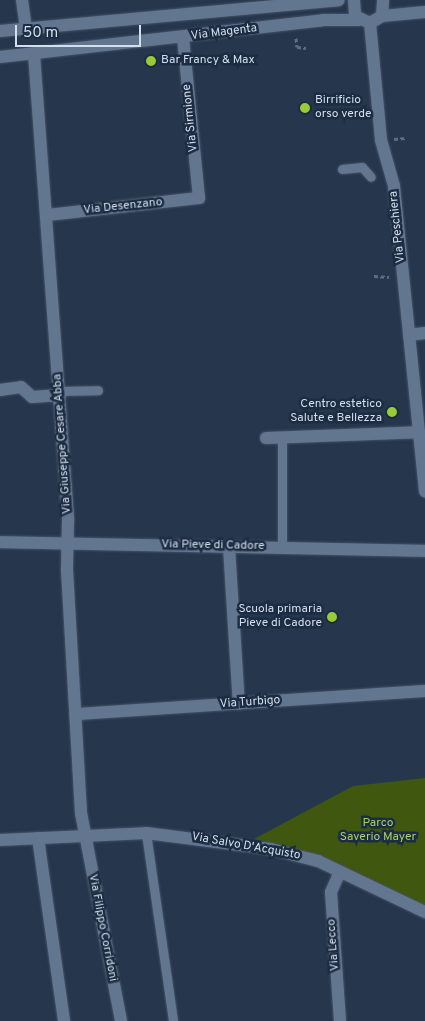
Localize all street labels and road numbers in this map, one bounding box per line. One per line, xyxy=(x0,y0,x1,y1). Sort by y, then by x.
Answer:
street label: Via Magenta xyxy=(190,22,258,44)
street label: Via Sirmione xyxy=(180,83,202,153)
street label: Via Peschiera xyxy=(387,190,409,264)
street label: Via Desenzano xyxy=(83,196,163,218)
street label: Via Giuseppe Cesare Abba xyxy=(51,373,75,515)
street label: Via Pieve di Cadore xyxy=(161,538,265,554)
street label: Via Turbigo xyxy=(219,694,281,712)
street label: Via Salvo D'Acquisto xyxy=(190,830,302,864)
street label: Via Filippo Corridoni xyxy=(85,873,119,983)
street label: Via Lecco xyxy=(325,918,343,972)

